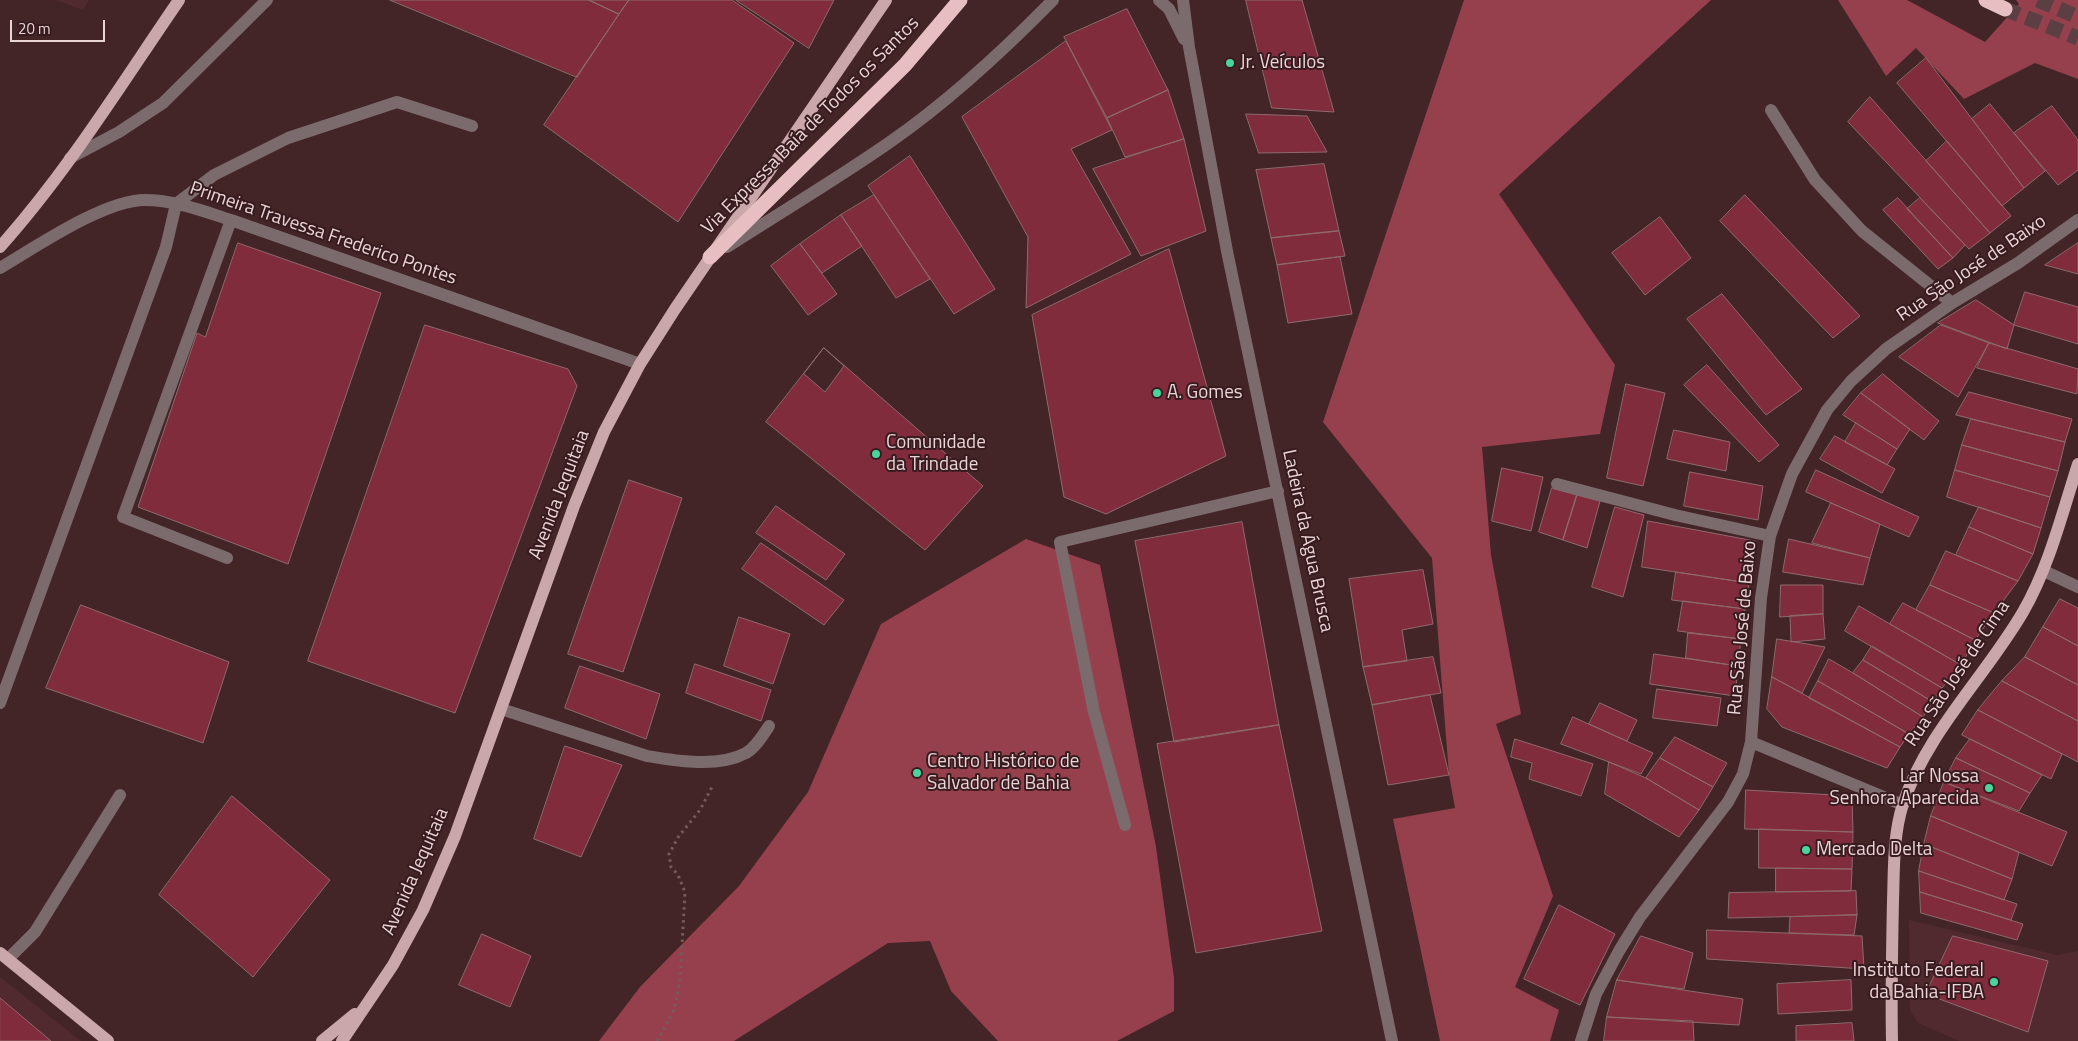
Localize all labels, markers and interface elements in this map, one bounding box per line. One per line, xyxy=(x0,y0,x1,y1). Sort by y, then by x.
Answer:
scale bar xyxy=(12,10,108,42)
street label: Via Expressa Baía de Todos os Santos xyxy=(698,13,924,239)
text: 20 m xyxy=(18,17,51,40)
place label: Jr. Veículos xyxy=(1240,52,1325,74)
marker: Jr. Veículos xyxy=(1224,57,1236,69)
street label: Primeira Travessa Frederico Pontes xyxy=(186,177,460,291)
street label: Rua São José de Baixo xyxy=(1893,211,2051,327)
place label: A. Gomes xyxy=(1167,382,1243,404)
marker: A. Gomes xyxy=(1151,387,1163,399)
street label: Avenida Jequitaia xyxy=(525,427,595,563)
place label: Comunidade da Trindade xyxy=(886,432,986,476)
marker: Comunidade da Trindade xyxy=(870,448,882,460)
street label: Ladeira da Água Brusca xyxy=(1276,448,1338,634)
street label: Rua São José de Baixo xyxy=(1724,540,1762,716)
street label: Rua São José de Cima xyxy=(1901,597,2015,751)
place label: Centro Histórico de Salvador de Bahia xyxy=(927,751,1079,795)
place label: Lar Nossa Senhora Aparecida xyxy=(1830,766,1979,810)
marker: Centro Histórico de Salvador de Bahia xyxy=(911,767,923,779)
marker: Lar Nossa Senhora Aparecida xyxy=(1983,782,1995,794)
street label: Avenida Jequitaia xyxy=(378,805,454,939)
place label: Mercado Delta xyxy=(1816,839,1932,861)
marker: Mercado Delta xyxy=(1800,844,1812,856)
place label: Instituto Federal da Bahia-IFBA xyxy=(1852,960,1984,1004)
marker: Instituto Federal da Bahia-IFBA xyxy=(1988,976,2000,988)

